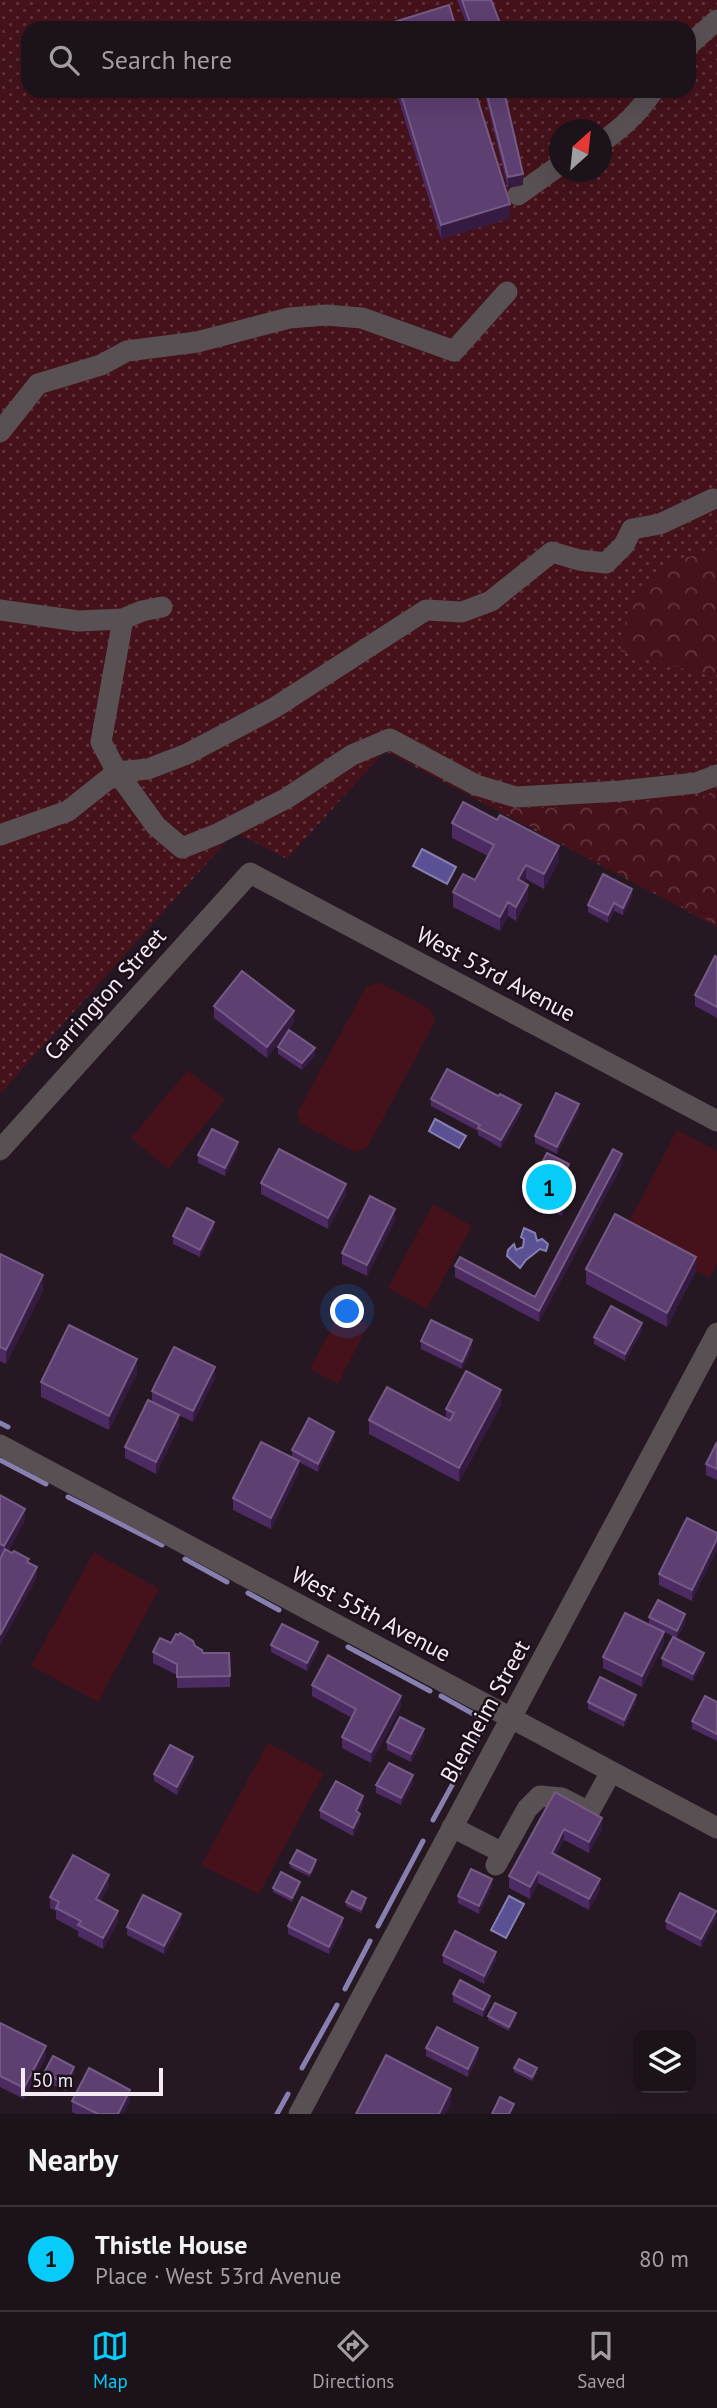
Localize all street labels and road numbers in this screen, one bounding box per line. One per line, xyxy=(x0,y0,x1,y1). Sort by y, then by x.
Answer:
street label: West 53rd Avenue xyxy=(412,919,581,1028)
street label: Carrington Street xyxy=(38,921,172,1066)
street label: West 55th Avenue xyxy=(287,1559,456,1668)
street label: Blenheim Street xyxy=(433,1634,536,1787)

